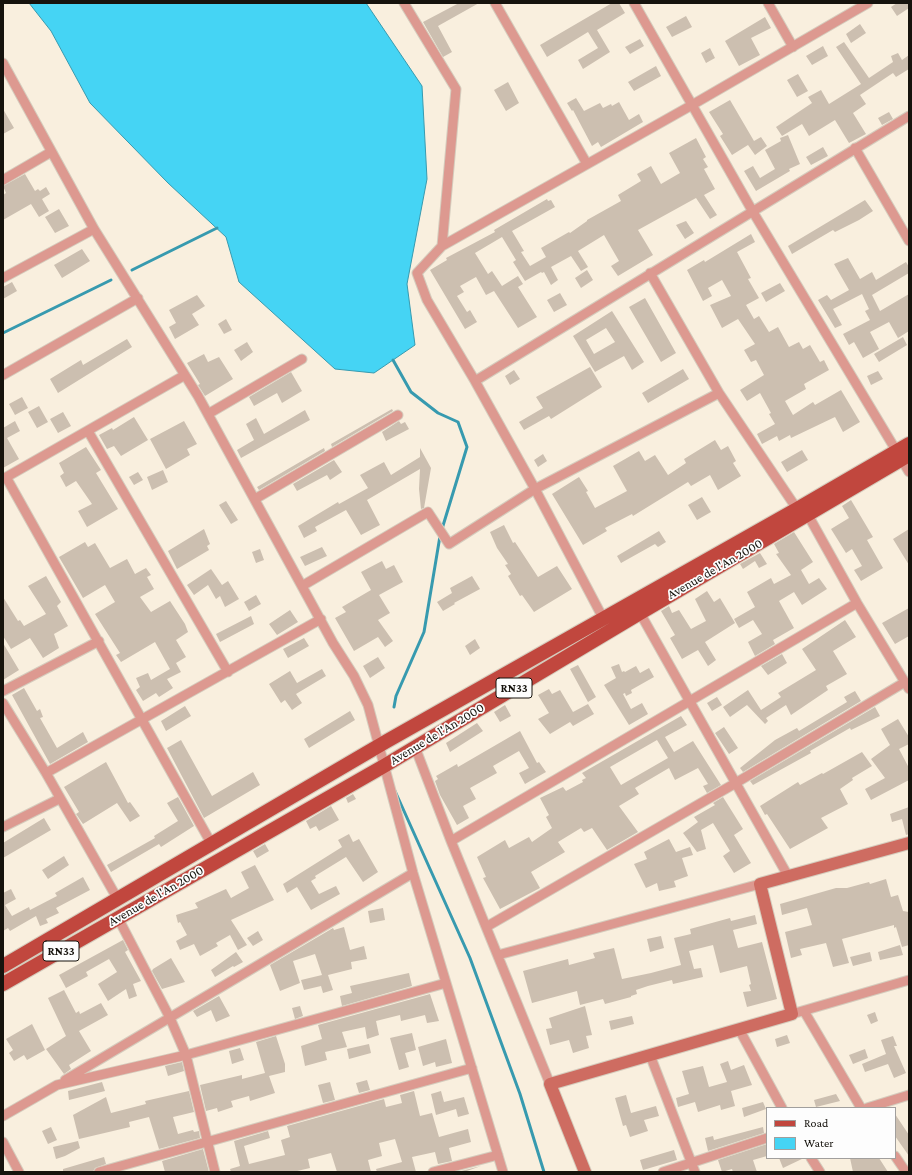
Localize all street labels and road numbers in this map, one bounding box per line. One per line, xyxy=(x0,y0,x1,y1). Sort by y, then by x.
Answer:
street label: Avenue de l'An 2000 xyxy=(665,535,765,603)
road number: RN33 xyxy=(496,678,532,698)
street label: Avenue de l'An 2000 xyxy=(387,700,487,768)
street label: Avenue de l'An 2000 xyxy=(106,862,206,930)
road number: RN33 xyxy=(43,941,79,961)

